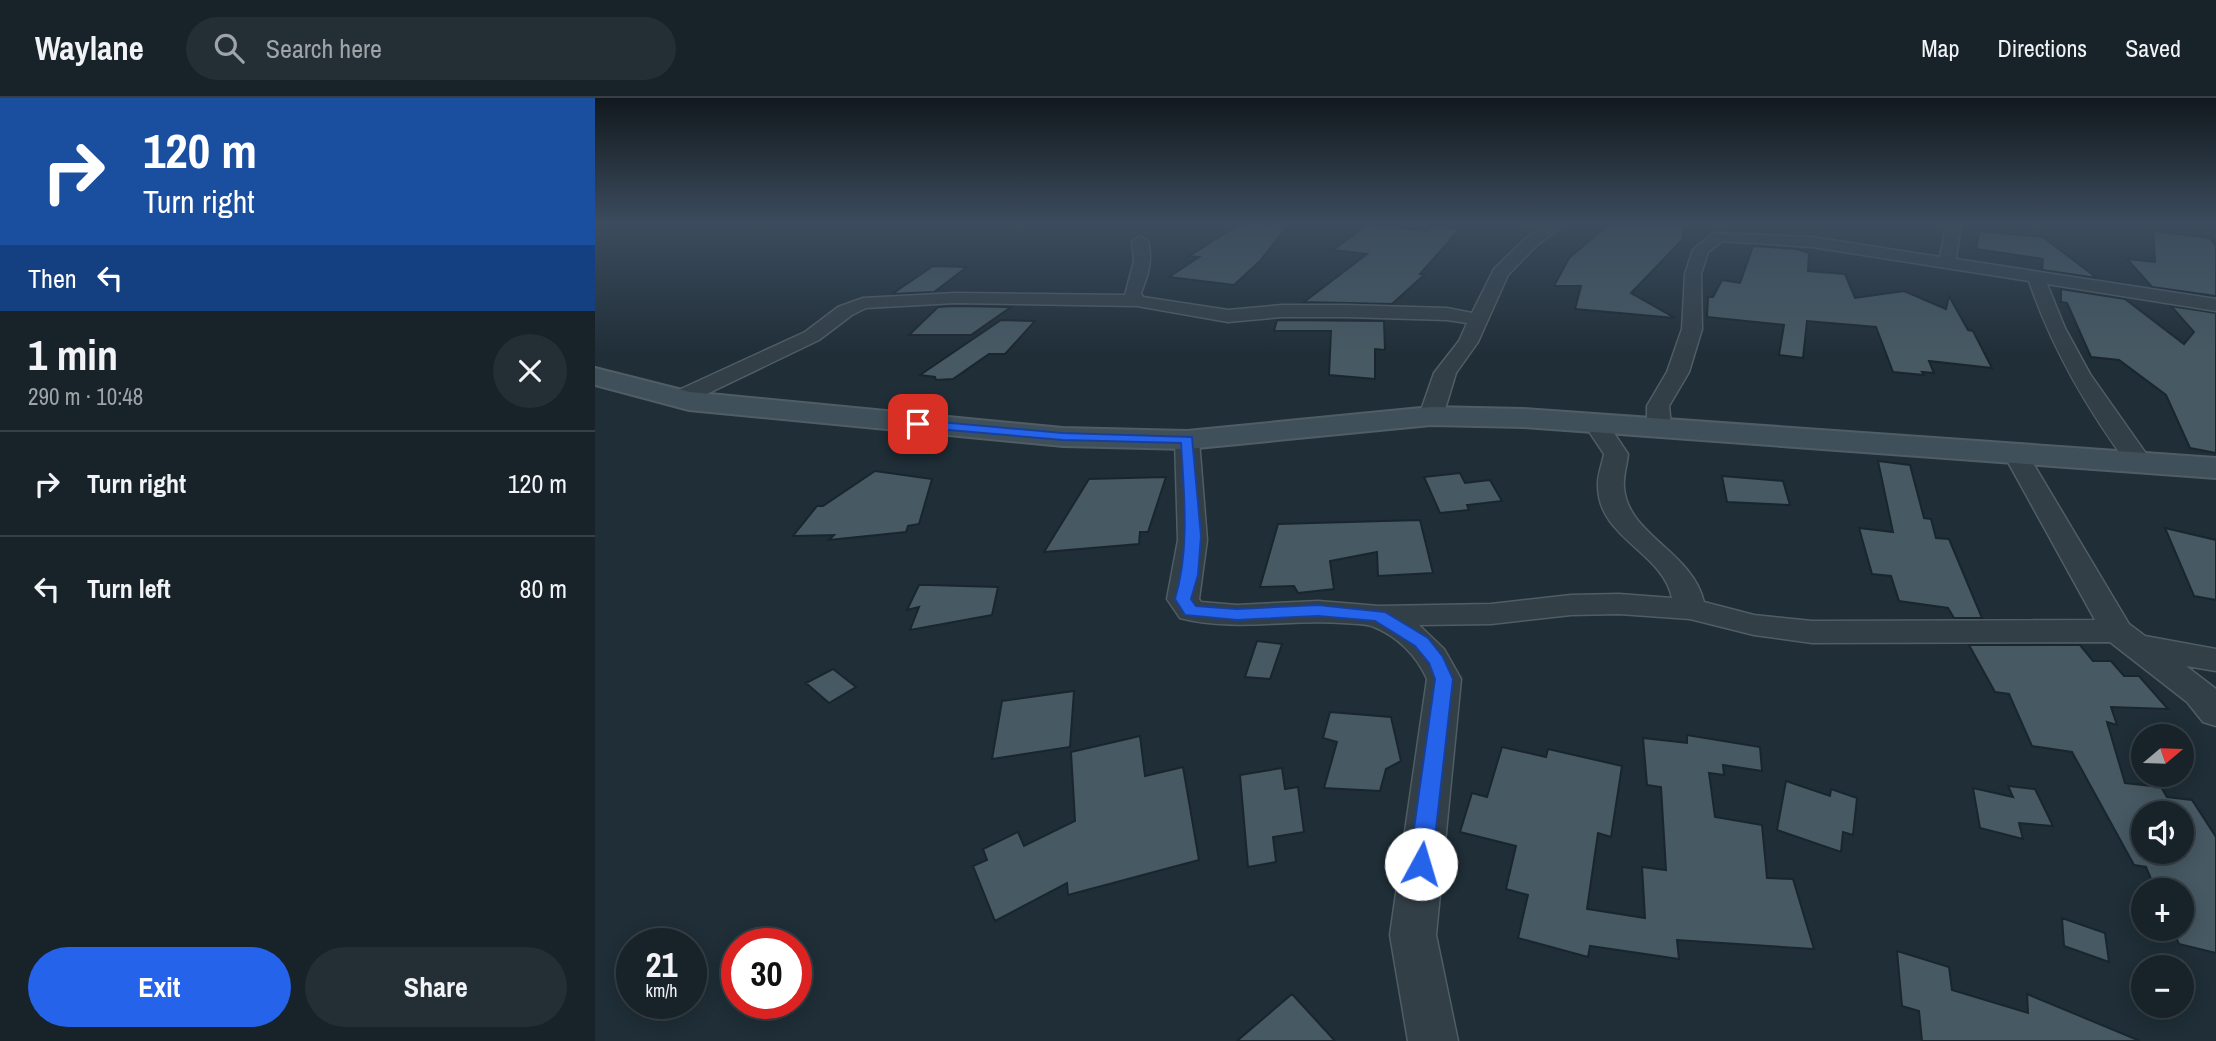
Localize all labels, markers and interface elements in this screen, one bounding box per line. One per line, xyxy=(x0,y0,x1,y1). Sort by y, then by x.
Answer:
search box xyxy=(186,17,676,80)
text: Waylane xyxy=(35,26,144,70)
icon: search xyxy=(210,29,248,67)
text: Search here xyxy=(266,31,382,66)
text: Map xyxy=(1921,32,1959,64)
text: Directions xyxy=(1997,32,2087,64)
text: Saved xyxy=(2125,32,2181,64)
text: 120 m xyxy=(143,117,257,183)
icon: right xyxy=(28,126,119,217)
text: Turn right xyxy=(143,180,255,223)
icon: left xyxy=(91,259,129,297)
text: Then xyxy=(28,261,77,296)
text: 1 min xyxy=(28,327,118,383)
button: close xyxy=(493,334,567,408)
text: 290 m · 10:48 xyxy=(28,381,143,412)
pin xyxy=(888,394,948,454)
icon: arrive xyxy=(899,405,937,443)
icon: right xyxy=(28,465,66,503)
text: Turn right xyxy=(87,466,186,501)
text: 120 m xyxy=(508,466,567,501)
icon: left xyxy=(28,570,66,608)
text: Turn left xyxy=(87,571,171,606)
text: 80 m xyxy=(520,571,567,606)
north arrow xyxy=(2131,724,2195,788)
map controls xyxy=(2131,724,2194,1018)
button: sound xyxy=(2131,801,2194,864)
position arrow xyxy=(1384,827,1458,901)
button: + xyxy=(2131,878,2194,941)
speed limit sign: 30 xyxy=(721,928,812,1019)
text: 21 xyxy=(646,941,677,988)
button: Exit xyxy=(28,947,291,1027)
button: Share xyxy=(305,947,567,1027)
button: − xyxy=(2131,955,2194,1018)
text: km/h xyxy=(646,978,678,1003)

